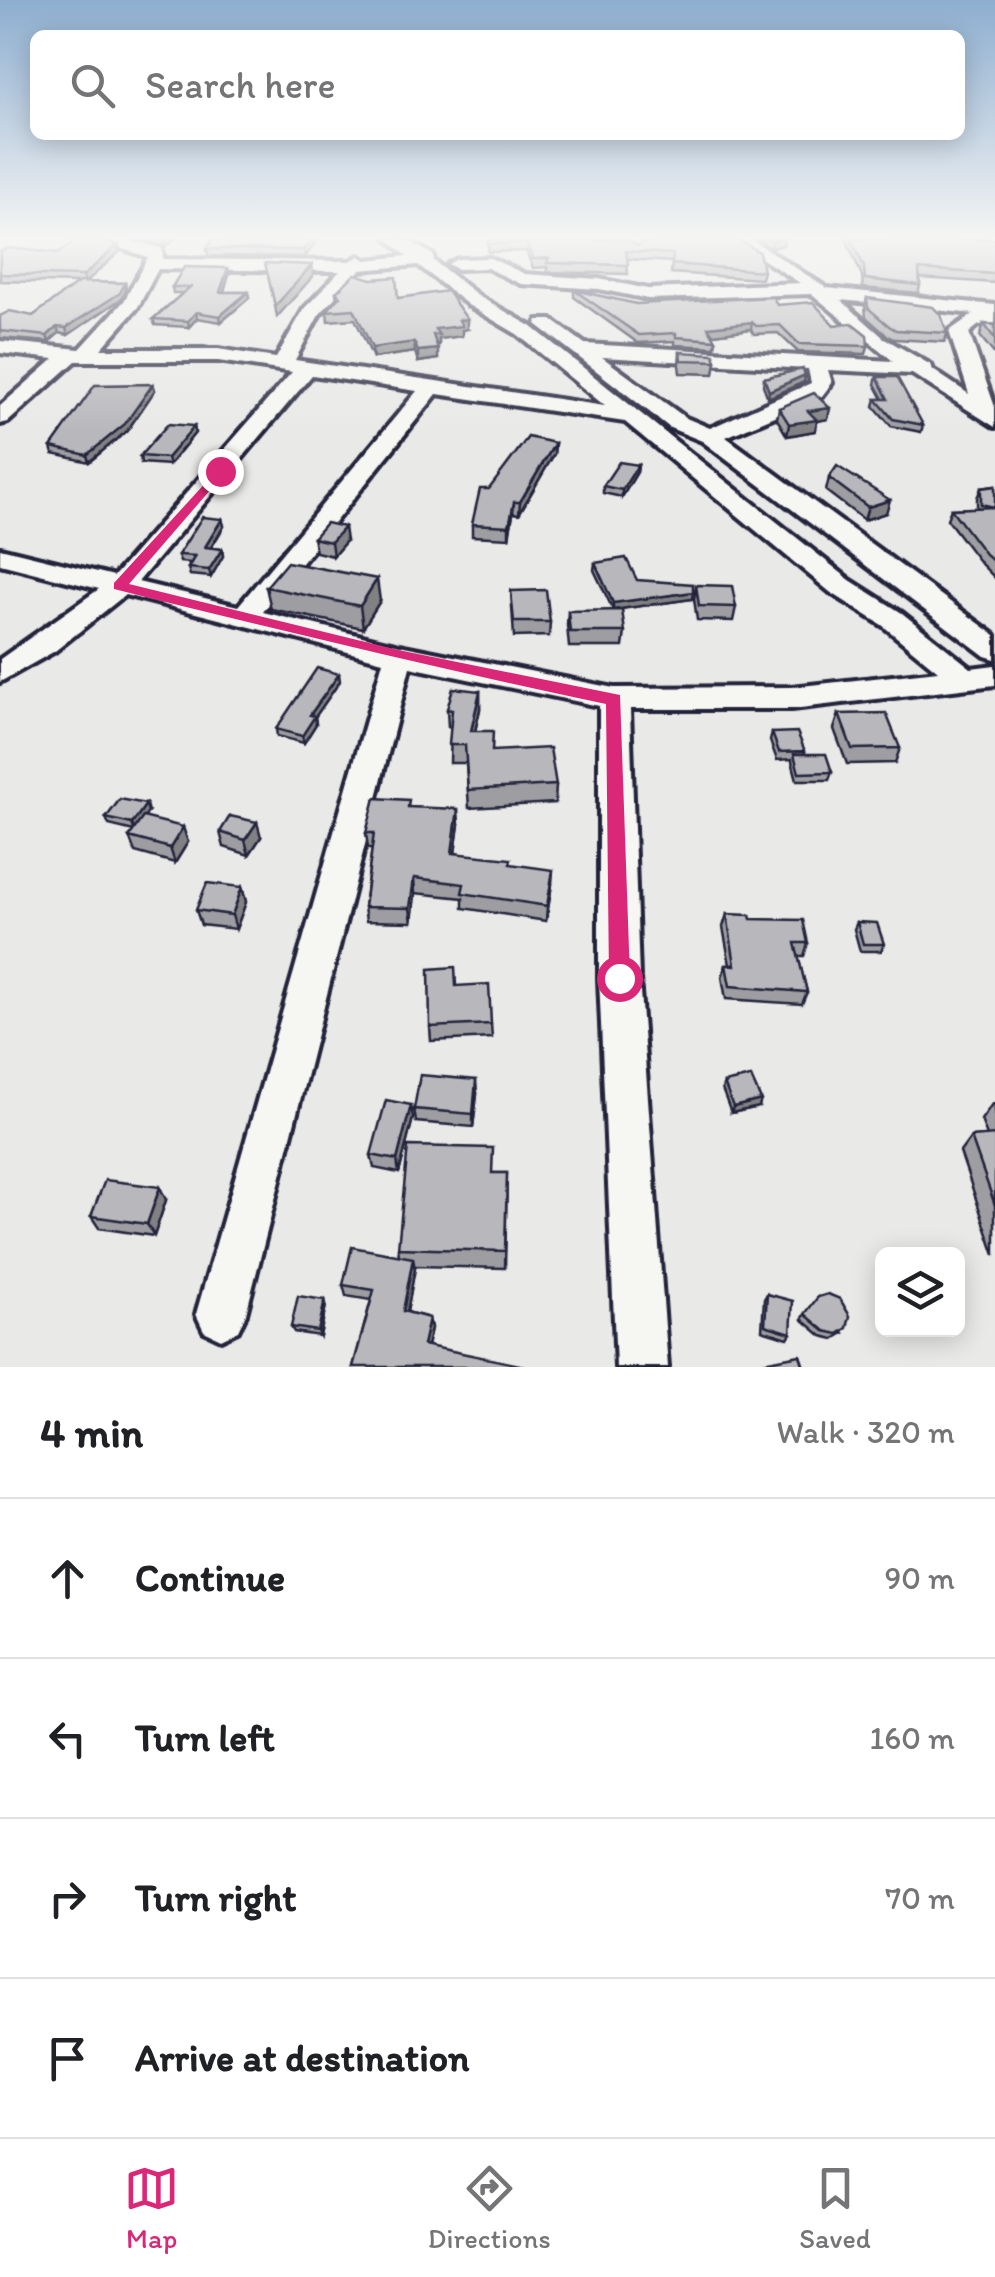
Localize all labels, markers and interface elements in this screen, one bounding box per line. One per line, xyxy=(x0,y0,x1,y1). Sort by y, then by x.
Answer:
search box xyxy=(30,30,965,140)
icon: search xyxy=(65,58,120,113)
text: Search here xyxy=(145,62,336,108)
route end xyxy=(198,449,244,495)
route start xyxy=(597,956,643,1002)
map controls xyxy=(875,1247,965,1337)
button: layers xyxy=(875,1247,965,1337)
text: 4 min xyxy=(40,1407,143,1458)
text: Walk · 320 m xyxy=(777,1413,955,1451)
icon: ahead xyxy=(40,1551,95,1606)
text: Continue xyxy=(135,1555,285,1601)
text: 90 m xyxy=(884,1559,955,1597)
icon: left xyxy=(40,1711,95,1766)
text: Turn left xyxy=(135,1715,275,1761)
text: 160 m xyxy=(869,1719,955,1757)
icon: right xyxy=(40,1871,95,1926)
text: Turn right xyxy=(135,1875,297,1921)
text: 70 m xyxy=(885,1879,955,1917)
icon: arrive xyxy=(40,2031,95,2086)
text: Arrive at destination xyxy=(135,2035,470,2081)
tab: Map xyxy=(124,2161,179,2255)
tab: Directions xyxy=(428,2161,551,2255)
tab: Saved xyxy=(799,2161,871,2255)

